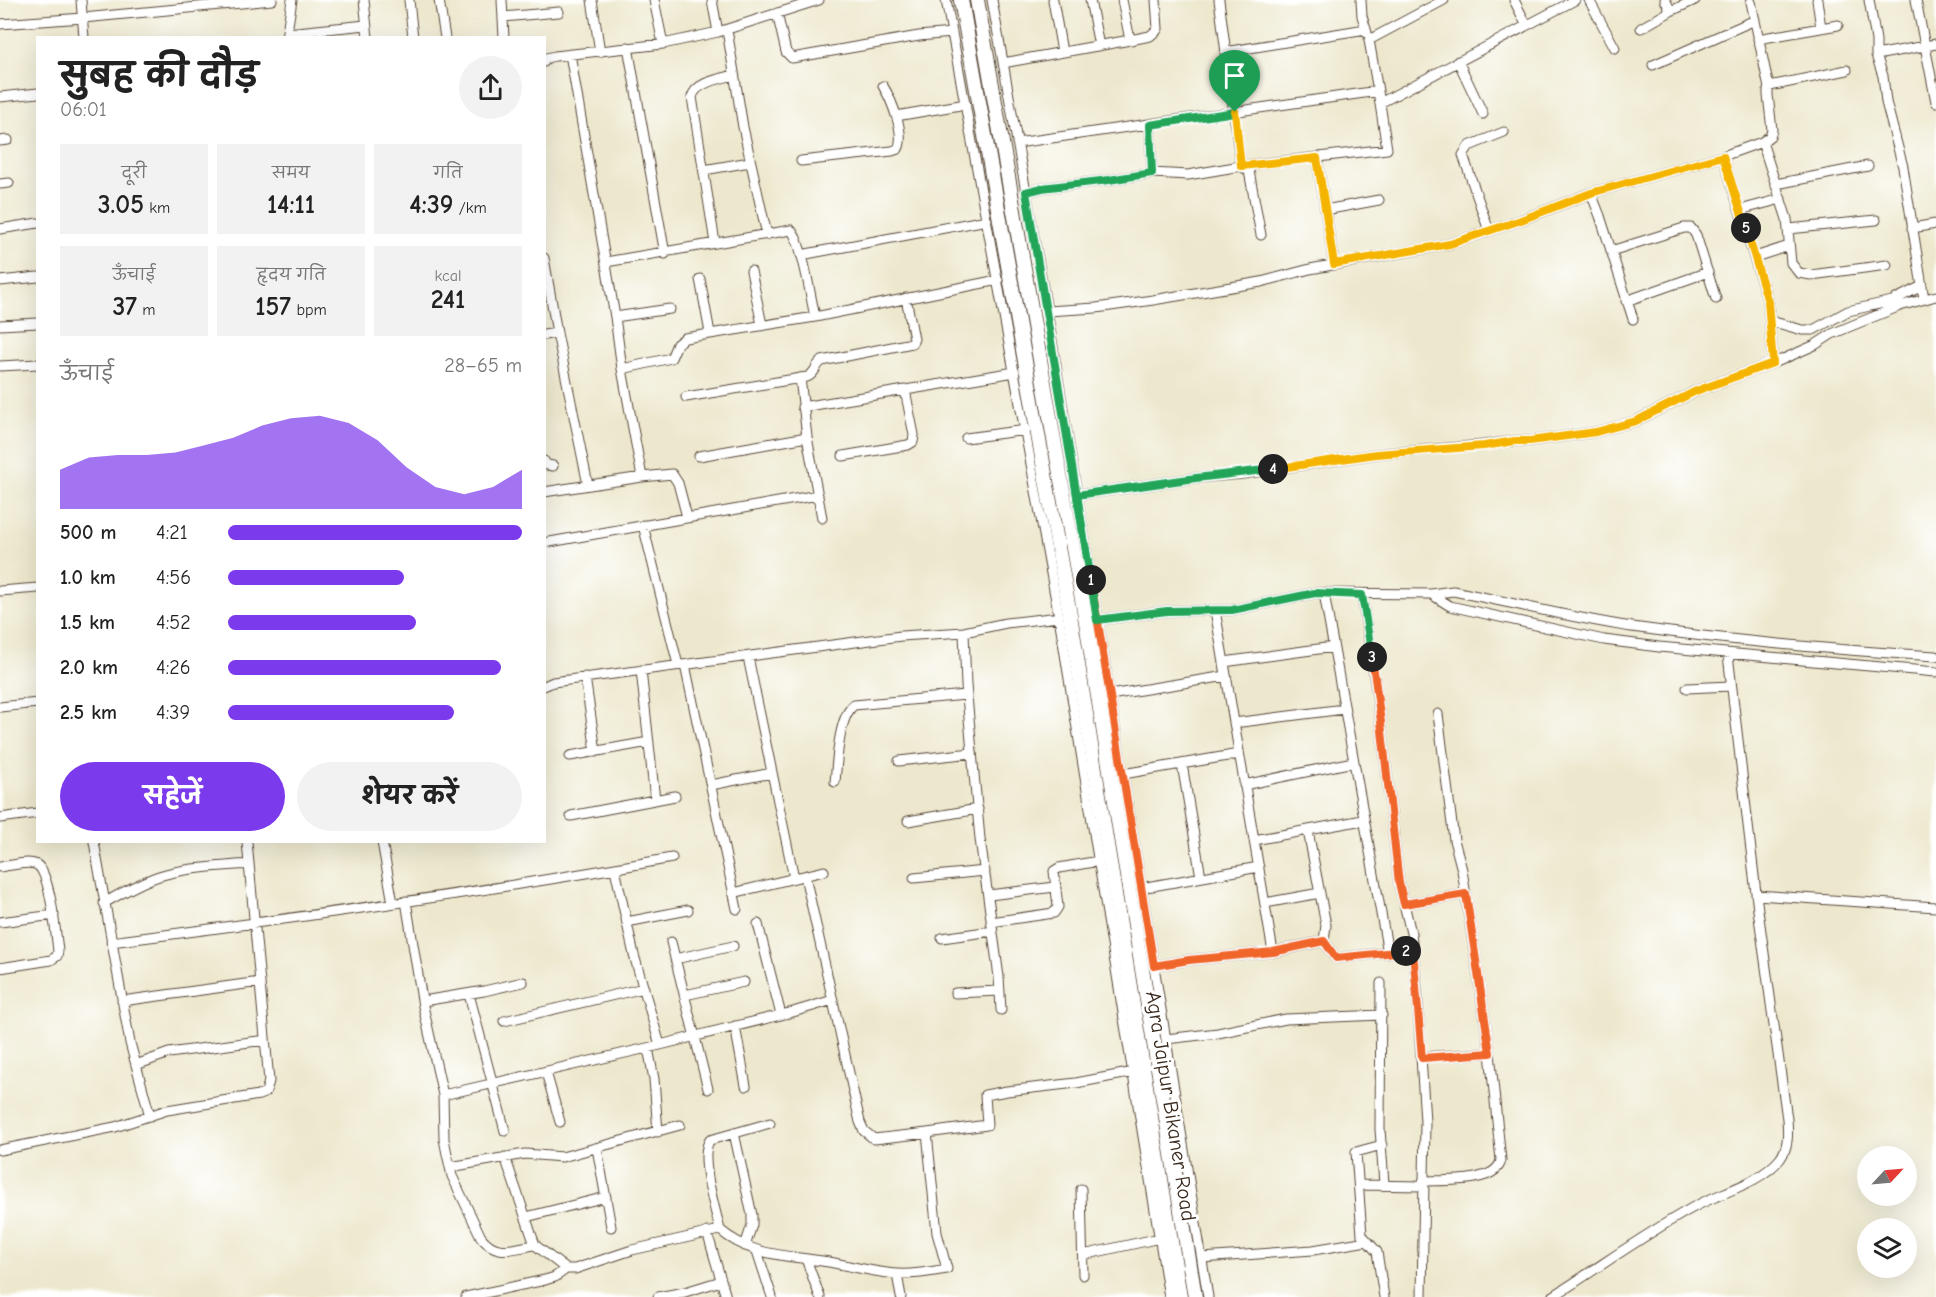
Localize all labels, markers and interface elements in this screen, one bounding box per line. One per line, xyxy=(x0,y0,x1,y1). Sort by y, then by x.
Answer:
pin xyxy=(1209,50,1260,112)
text: सुबह की दौड़ xyxy=(60,56,258,94)
button: share xyxy=(459,56,522,119)
icon: arrive xyxy=(1218,59,1251,92)
text: 06:01 xyxy=(60,98,107,121)
text: दूरी xyxy=(121,164,147,182)
text: समय xyxy=(272,164,310,182)
text: गति xyxy=(433,164,463,182)
text: 3.05 xyxy=(98,190,144,220)
text: 14:11 xyxy=(267,190,315,220)
text: 4:39 xyxy=(409,190,453,220)
text: km xyxy=(144,199,170,217)
text: /km xyxy=(453,199,487,217)
pin: 5 xyxy=(1731,213,1761,243)
text: 5 xyxy=(1742,219,1750,237)
text: ऊँचाई xyxy=(113,266,155,284)
text: हृदय गति xyxy=(256,266,326,284)
text: kcal xyxy=(435,267,461,285)
text: 241 xyxy=(431,285,465,315)
text: 37 xyxy=(112,292,137,322)
text: 157 xyxy=(255,292,291,322)
text: m xyxy=(137,301,156,319)
text: bpm xyxy=(291,301,327,319)
text: 28–65 m xyxy=(444,354,522,377)
text: ऊँचाई xyxy=(60,362,114,385)
pin: 4 xyxy=(1258,454,1288,484)
text: 4 xyxy=(1269,460,1277,478)
text: 500 m xyxy=(60,521,117,544)
text: 4:21 xyxy=(156,521,188,544)
pin: 1 xyxy=(1076,565,1106,595)
text: 1.0 km xyxy=(60,566,116,589)
text: 4:56 xyxy=(156,566,191,589)
text: 1 xyxy=(1088,571,1094,589)
text: 1.5 km xyxy=(60,611,115,634)
text: 4:52 xyxy=(156,611,191,634)
pin: 3 xyxy=(1357,642,1387,672)
text: 3 xyxy=(1368,648,1376,666)
text: 2.0 km xyxy=(60,656,118,679)
text: 4:26 xyxy=(156,656,191,679)
text: 2.5 km xyxy=(60,701,117,724)
text: 4:39 xyxy=(156,701,190,724)
button: सहेजें xyxy=(60,762,285,831)
button: शेयर करें xyxy=(297,762,522,831)
pin: 2 xyxy=(1391,936,1421,966)
text: 2 xyxy=(1402,942,1410,960)
street label: Agra Jaipur Bikaner Road xyxy=(1141,989,1201,1223)
north arrow xyxy=(1857,1146,1917,1206)
map controls xyxy=(1857,1146,1917,1278)
button: layers xyxy=(1857,1218,1917,1278)

